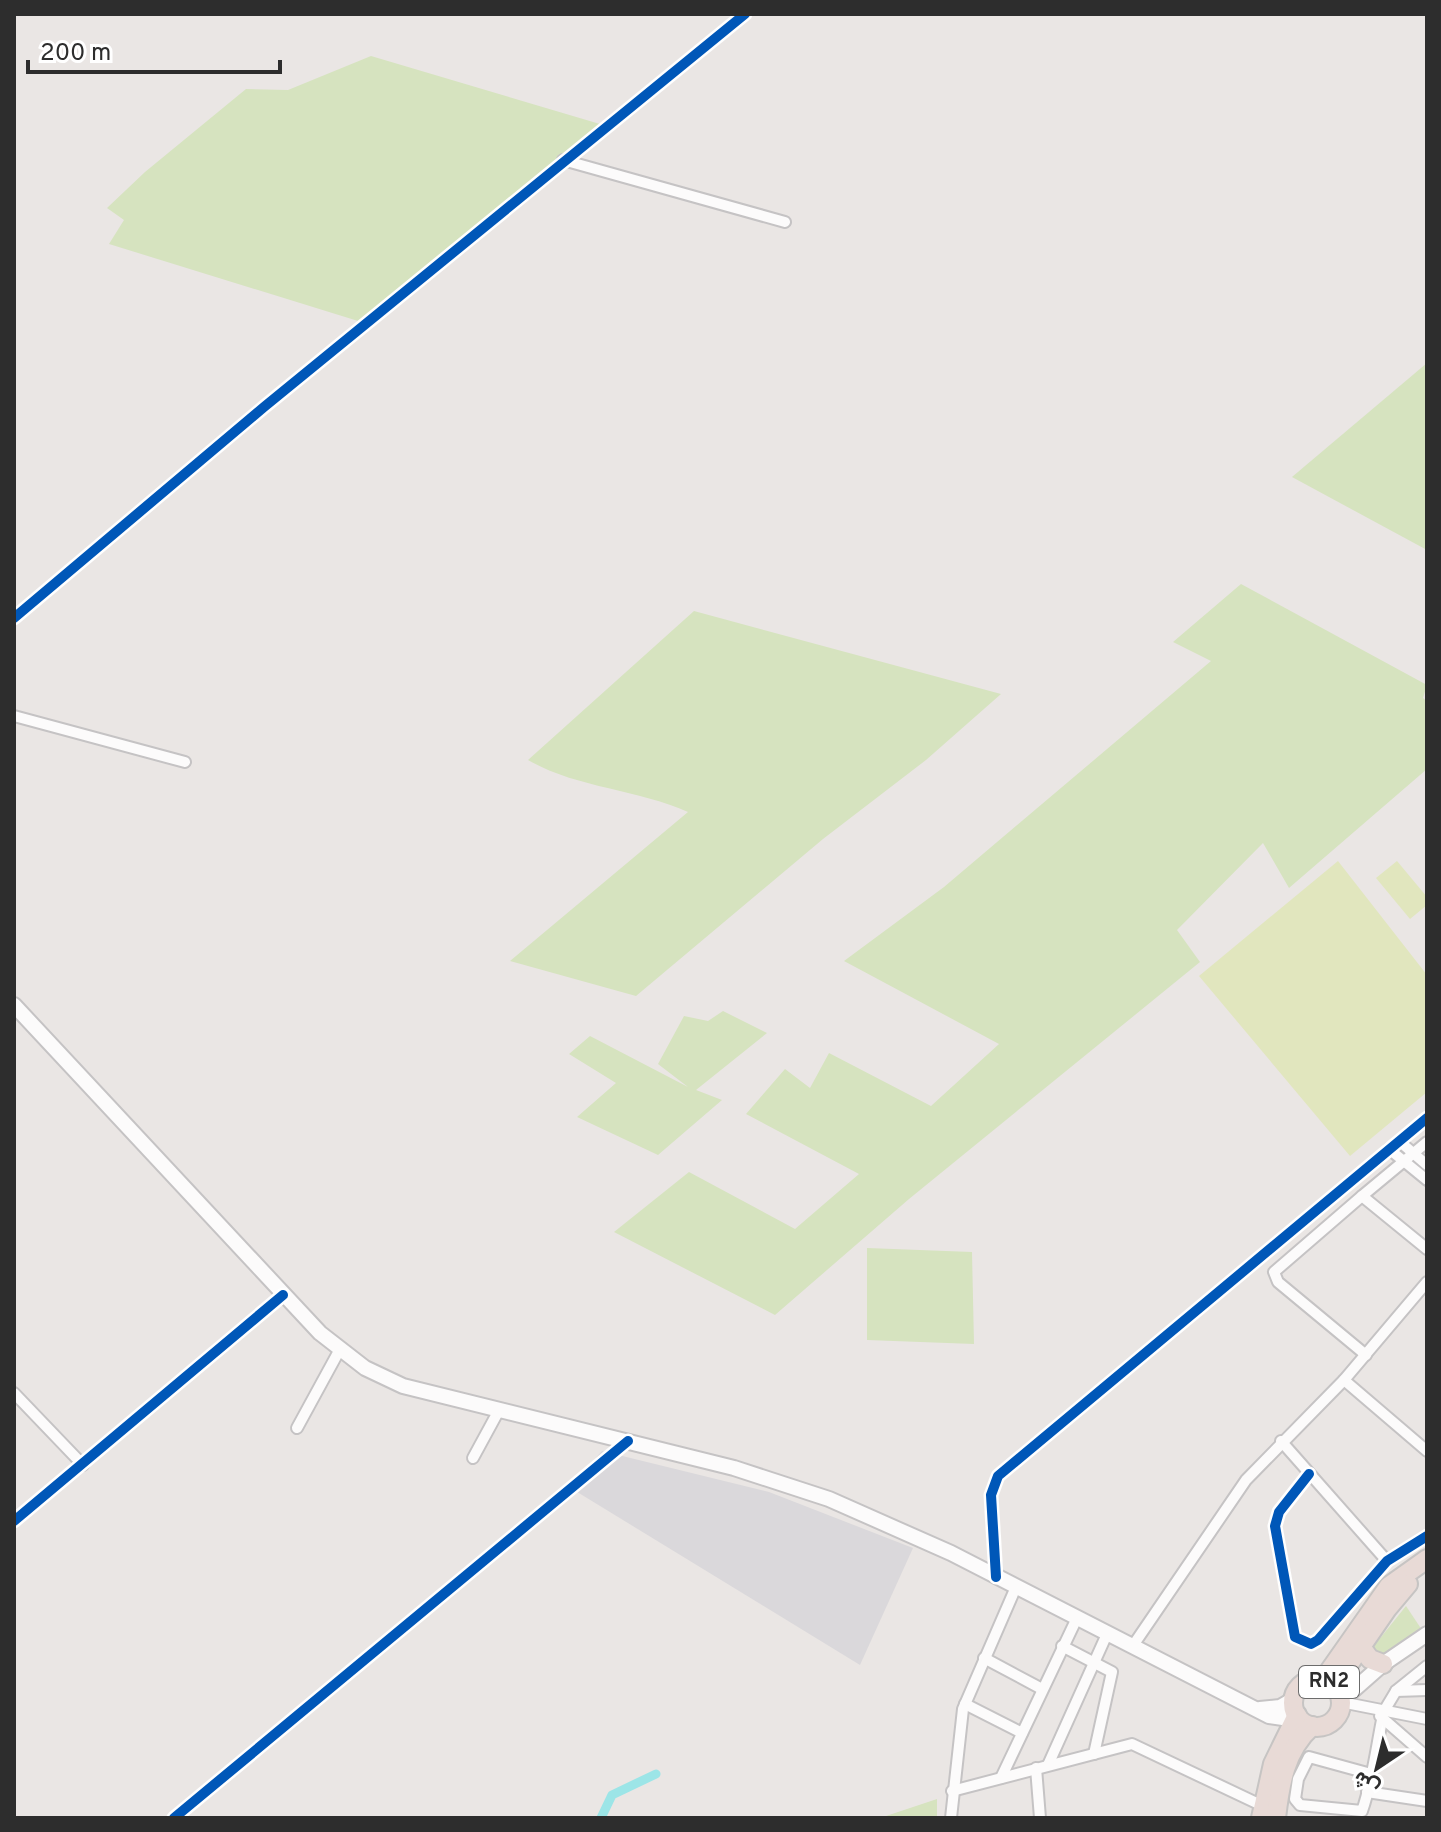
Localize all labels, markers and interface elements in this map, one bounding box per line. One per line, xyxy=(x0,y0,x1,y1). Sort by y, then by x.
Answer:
scale bar xyxy=(28,24,280,74)
text: 200 m xyxy=(40,39,111,69)
road number: RN2 xyxy=(1299,1666,1359,1698)
north arrow xyxy=(1337,1728,1417,1808)
text: ش xyxy=(1348,1764,1386,1801)

